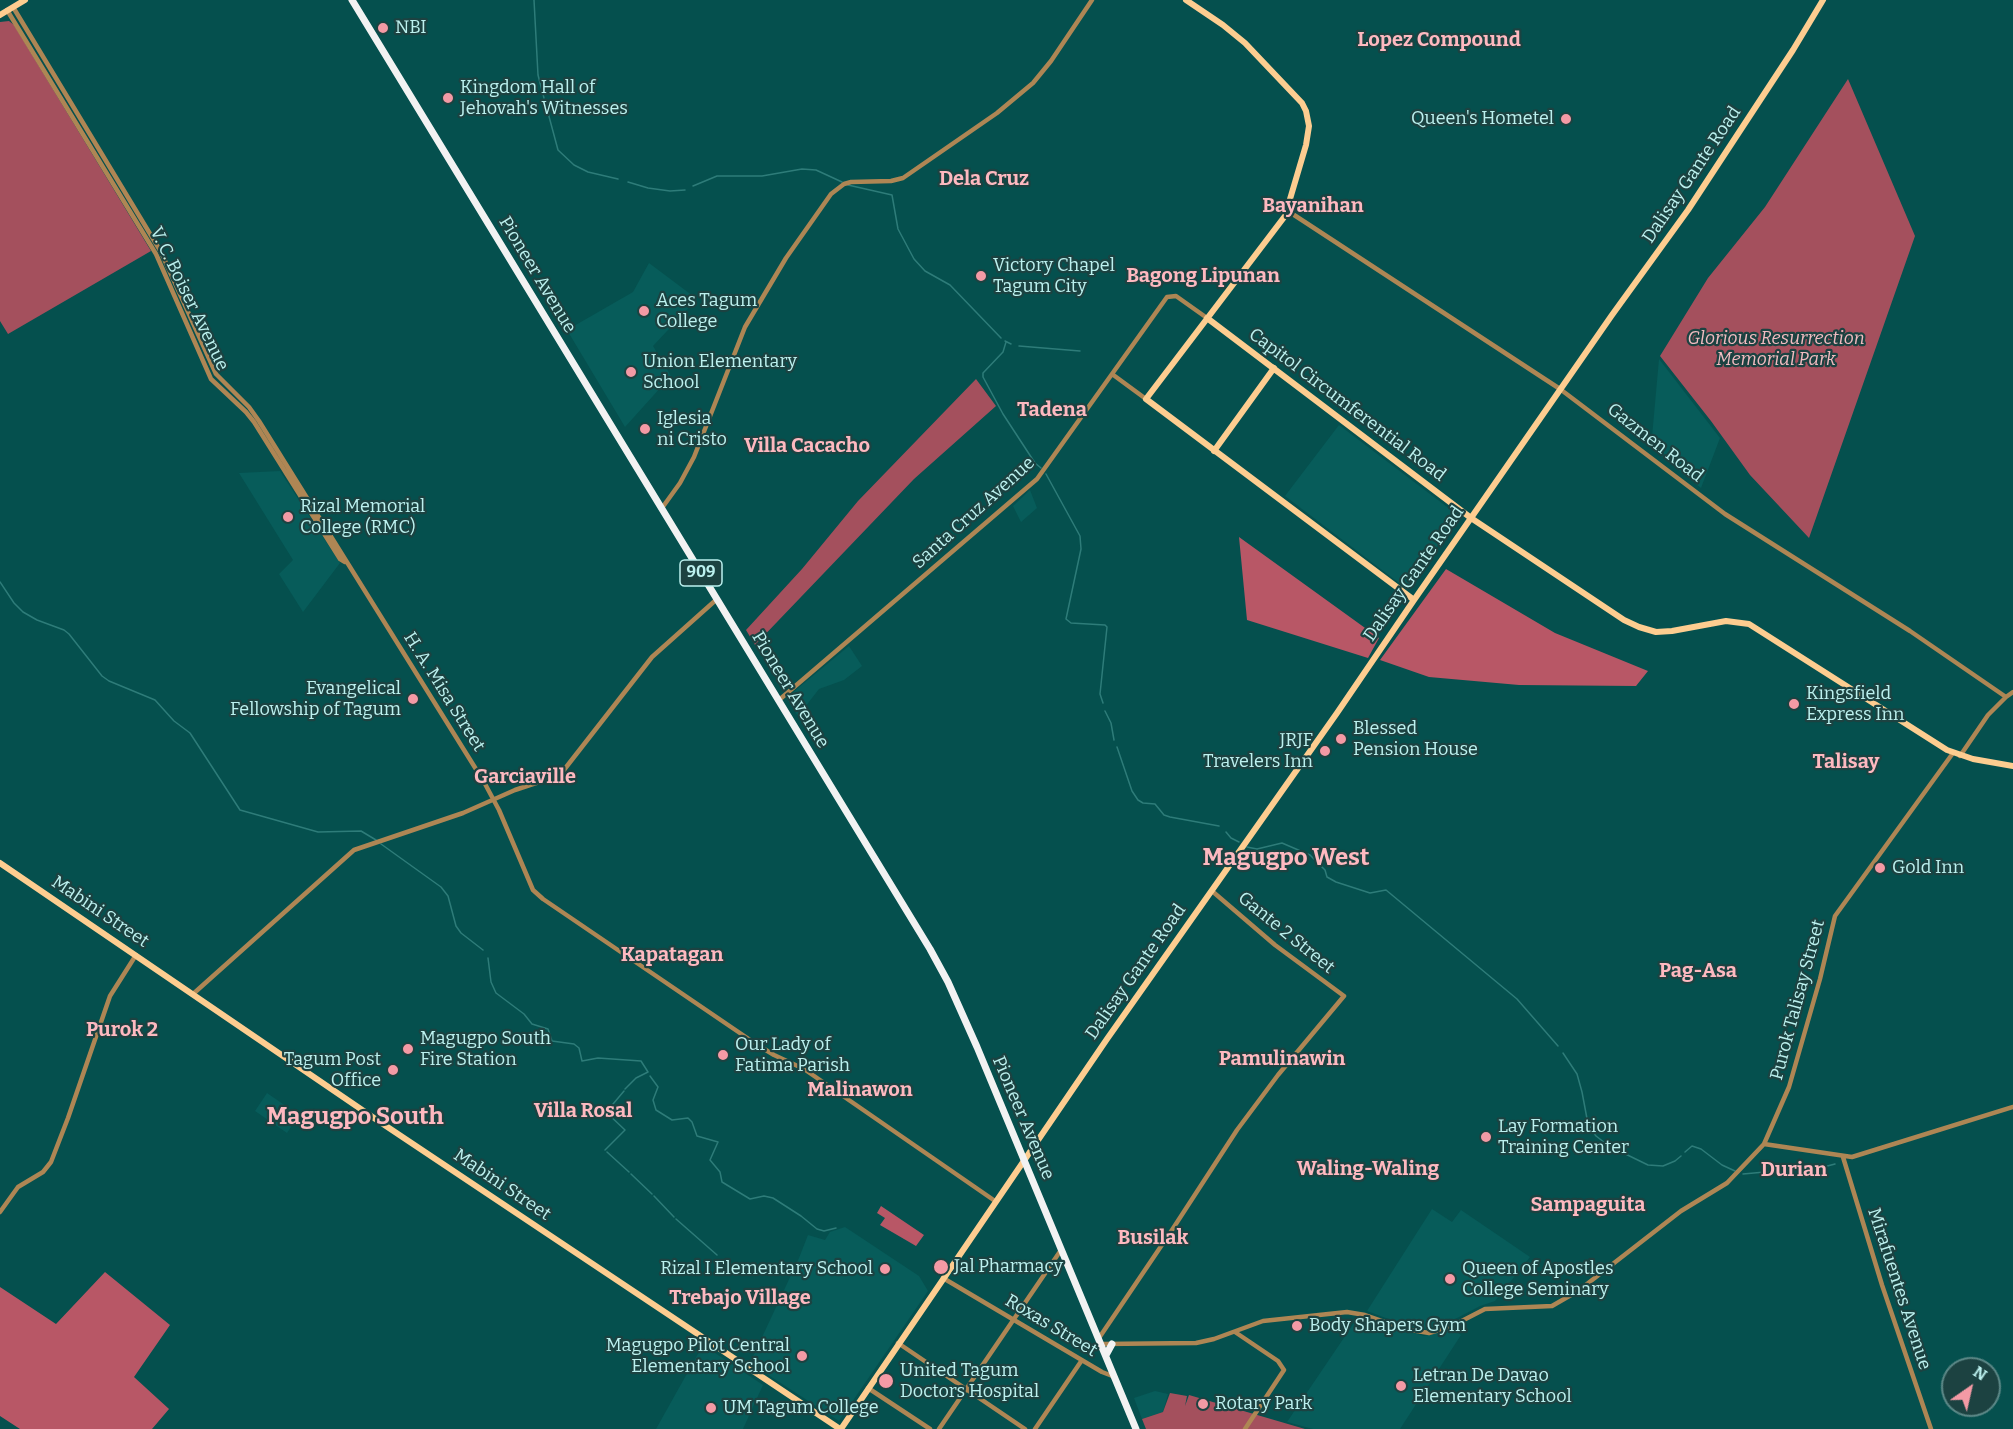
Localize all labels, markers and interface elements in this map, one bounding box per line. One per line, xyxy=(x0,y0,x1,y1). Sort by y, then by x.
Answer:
place label: NBI xyxy=(395,17,427,39)
marker: NBI xyxy=(376,21,390,35)
district label: Lopez Compound xyxy=(1357,28,1521,52)
place label: Kingdom Hall of Jehovah's Witnesses xyxy=(460,77,628,119)
marker: Kingdom Hall of Jehovah's Witnesses xyxy=(441,91,455,105)
street label: Dalisay Gante Road xyxy=(1638,103,1746,247)
place label: Queen's Hometel xyxy=(1411,108,1554,130)
marker: Queen's Hometel xyxy=(1559,112,1573,126)
district label: Dela Cruz xyxy=(939,167,1029,191)
district label: Bayanihan xyxy=(1262,194,1364,218)
street label: Pioneer Avenue xyxy=(494,213,580,337)
street label: V. C. Boiser Avenue xyxy=(145,224,233,374)
place label: Victory Chapel Tagum City xyxy=(993,255,1115,298)
district label: Bagong Lipunan xyxy=(1126,264,1280,288)
marker: Victory Chapel Tagum City xyxy=(974,269,988,283)
place label: Aces Tagum College xyxy=(656,290,757,332)
marker: Aces Tagum College xyxy=(637,304,651,318)
street label: Capitol Circumferential Road xyxy=(1244,324,1450,486)
park label: Glorious Resurrection Memorial Park xyxy=(1687,328,1865,370)
place label: Union Elementary School xyxy=(643,351,797,394)
marker: Union Elementary School xyxy=(624,365,638,379)
district label: Tadena xyxy=(1017,398,1087,422)
street label: Gazmen Road xyxy=(1603,399,1707,487)
place label: Iglesia ni Cristo xyxy=(657,408,727,450)
marker: Iglesia ni Cristo xyxy=(638,422,652,436)
district label: Villa Cacacho xyxy=(744,434,870,458)
street label: Santa Cruz Avenue xyxy=(908,452,1040,574)
place label: Rizal Memorial College (RMC) xyxy=(300,496,425,538)
street label: Dalisay Gante Road xyxy=(1359,502,1469,646)
marker: Rizal Memorial College (RMC) xyxy=(281,510,295,524)
road number: 909 xyxy=(680,560,722,586)
street label: H. A. Misa Street xyxy=(399,628,489,756)
street label: Pioneer Avenue xyxy=(747,628,833,752)
place label: Evangelical Fellowship of Tagum xyxy=(230,678,401,720)
place label: Kingsfield Express Inn xyxy=(1806,683,1904,726)
marker: Evangelical Fellowship of Tagum xyxy=(406,692,420,706)
marker: Kingsfield Express Inn xyxy=(1787,697,1801,711)
place label: Blessed Pension House xyxy=(1353,718,1478,760)
place label: JRJF Travelers Inn xyxy=(1203,730,1313,772)
marker: Blessed Pension House xyxy=(1334,732,1348,746)
marker: JRJF Travelers Inn xyxy=(1318,744,1332,758)
district label: Talisay xyxy=(1813,750,1879,774)
district label: Garciaville xyxy=(474,765,576,789)
district label: Magugpo West xyxy=(1203,844,1369,872)
place label: Gold Inn xyxy=(1892,857,1964,879)
marker: Gold Inn xyxy=(1873,861,1887,875)
street label: Mabini Street xyxy=(47,872,153,952)
street label: Gante 2 Street xyxy=(1233,887,1339,979)
street label: Dalisay Gante Road xyxy=(1081,900,1191,1044)
street label: Purok Talisay Street xyxy=(1766,917,1830,1083)
district label: Kapatagan xyxy=(621,943,723,967)
district label: Pag-Asa xyxy=(1659,959,1737,983)
district label: Purok 2 xyxy=(86,1018,158,1042)
place label: Magugpo South Fire Station xyxy=(420,1028,551,1070)
place label: Our Lady of Fatima Parish xyxy=(735,1034,850,1076)
marker: Magugpo South Fire Station xyxy=(401,1042,415,1056)
district label: Pamulinawin xyxy=(1219,1047,1345,1071)
marker: Our Lady of Fatima Parish xyxy=(716,1048,730,1062)
place label: Tagum Post Office xyxy=(284,1049,381,1092)
street label: Pioneer Avenue xyxy=(987,1053,1059,1183)
marker: Tagum Post Office xyxy=(386,1063,400,1077)
district label: Malinawon xyxy=(807,1078,913,1102)
district label: Villa Rosal xyxy=(534,1099,632,1123)
district label: Magugpo South xyxy=(266,1103,444,1131)
place label: Lay Formation Training Center xyxy=(1498,1116,1629,1158)
marker: Lay Formation Training Center xyxy=(1479,1130,1493,1144)
street label: Mabini Street xyxy=(449,1145,555,1225)
district label: Waling-Waling xyxy=(1297,1157,1439,1181)
district label: Durian xyxy=(1761,1158,1827,1182)
district label: Sampaguita xyxy=(1531,1193,1645,1217)
street label: Mirafuentes Avenue xyxy=(1863,1205,1935,1373)
district label: Busilak xyxy=(1118,1226,1188,1250)
place label: Jal Pharmacy xyxy=(954,1256,1063,1278)
place label: Rizal I Elementary School xyxy=(660,1258,873,1280)
marker: Jal Pharmacy xyxy=(932,1258,950,1276)
place label: Queen of Apostles College Seminary xyxy=(1462,1258,1614,1300)
marker: Rizal I Elementary School xyxy=(878,1262,892,1276)
marker: Queen of Apostles College Seminary xyxy=(1443,1272,1457,1286)
district label: Trebajo Village xyxy=(669,1286,811,1310)
street label: Roxas Street xyxy=(1001,1290,1101,1362)
place label: Body Shapers Gym xyxy=(1309,1315,1466,1337)
marker: Body Shapers Gym xyxy=(1290,1319,1304,1333)
place label: Magugpo Pilot Central Elementary School xyxy=(606,1335,790,1378)
marker: Magugpo Pilot Central Elementary School xyxy=(795,1349,809,1363)
north arrow xyxy=(1941,1357,2001,1417)
place label: United Tagum Doctors Hospital xyxy=(900,1360,1039,1402)
text: N xyxy=(1970,1362,1991,1385)
place label: Letran De Davao Elementary School xyxy=(1413,1365,1572,1408)
marker: United Tagum Doctors Hospital xyxy=(877,1372,895,1390)
marker: Letran De Davao Elementary School xyxy=(1394,1379,1408,1393)
place label: Rotary Park xyxy=(1215,1393,1312,1415)
place label: UM Tagum College xyxy=(723,1397,879,1419)
marker: Rotary Park xyxy=(1196,1397,1210,1411)
marker: UM Tagum College xyxy=(704,1401,718,1415)

